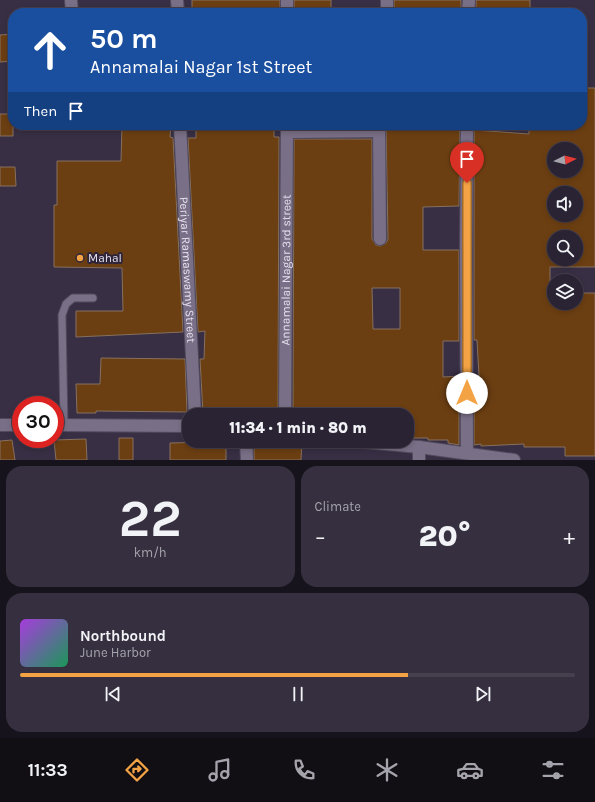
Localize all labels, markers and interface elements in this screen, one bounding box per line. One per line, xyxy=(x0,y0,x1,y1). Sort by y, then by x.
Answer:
text: 50 m xyxy=(90,22,158,55)
icon: ahead xyxy=(24,24,76,76)
text: Annamalai Nagar 1st Street xyxy=(90,56,312,78)
icon: arrive xyxy=(65,100,87,122)
text: Then xyxy=(24,102,57,120)
pin xyxy=(450,142,484,183)
north arrow xyxy=(547,142,583,178)
map controls xyxy=(547,142,583,310)
icon: arrive xyxy=(456,148,478,170)
button: sound xyxy=(547,186,583,222)
street label: Annamalai Nagar 3rd street xyxy=(278,194,294,346)
street label: Periyar Ramaswamy Street xyxy=(177,196,198,344)
button: search xyxy=(547,230,583,266)
place label: Mahal xyxy=(88,251,122,265)
marker: Mahal xyxy=(75,253,85,263)
button: layers xyxy=(547,274,583,310)
position arrow xyxy=(446,372,488,414)
speed limit sign: 30 xyxy=(12,396,64,448)
text: 11:34 · 1 min · 80 m xyxy=(229,419,367,437)
text: 22 xyxy=(119,488,182,549)
text: Climate xyxy=(315,499,361,514)
text: 20° xyxy=(419,518,471,554)
text: − xyxy=(315,524,326,550)
text: + xyxy=(563,524,575,550)
text: km/h xyxy=(134,545,167,560)
text: Northbound xyxy=(80,627,166,645)
text: June Harbor xyxy=(80,645,151,660)
icon: previous xyxy=(102,683,124,705)
icon: pause xyxy=(287,683,309,705)
icon: next xyxy=(472,683,494,705)
icon: directions xyxy=(123,756,151,784)
icon: music xyxy=(206,756,234,784)
icon: phone xyxy=(290,756,318,784)
icon: climate xyxy=(373,756,401,784)
icon: car xyxy=(456,756,484,784)
icon: filters xyxy=(539,756,567,784)
text: 11:33 xyxy=(28,759,68,781)

